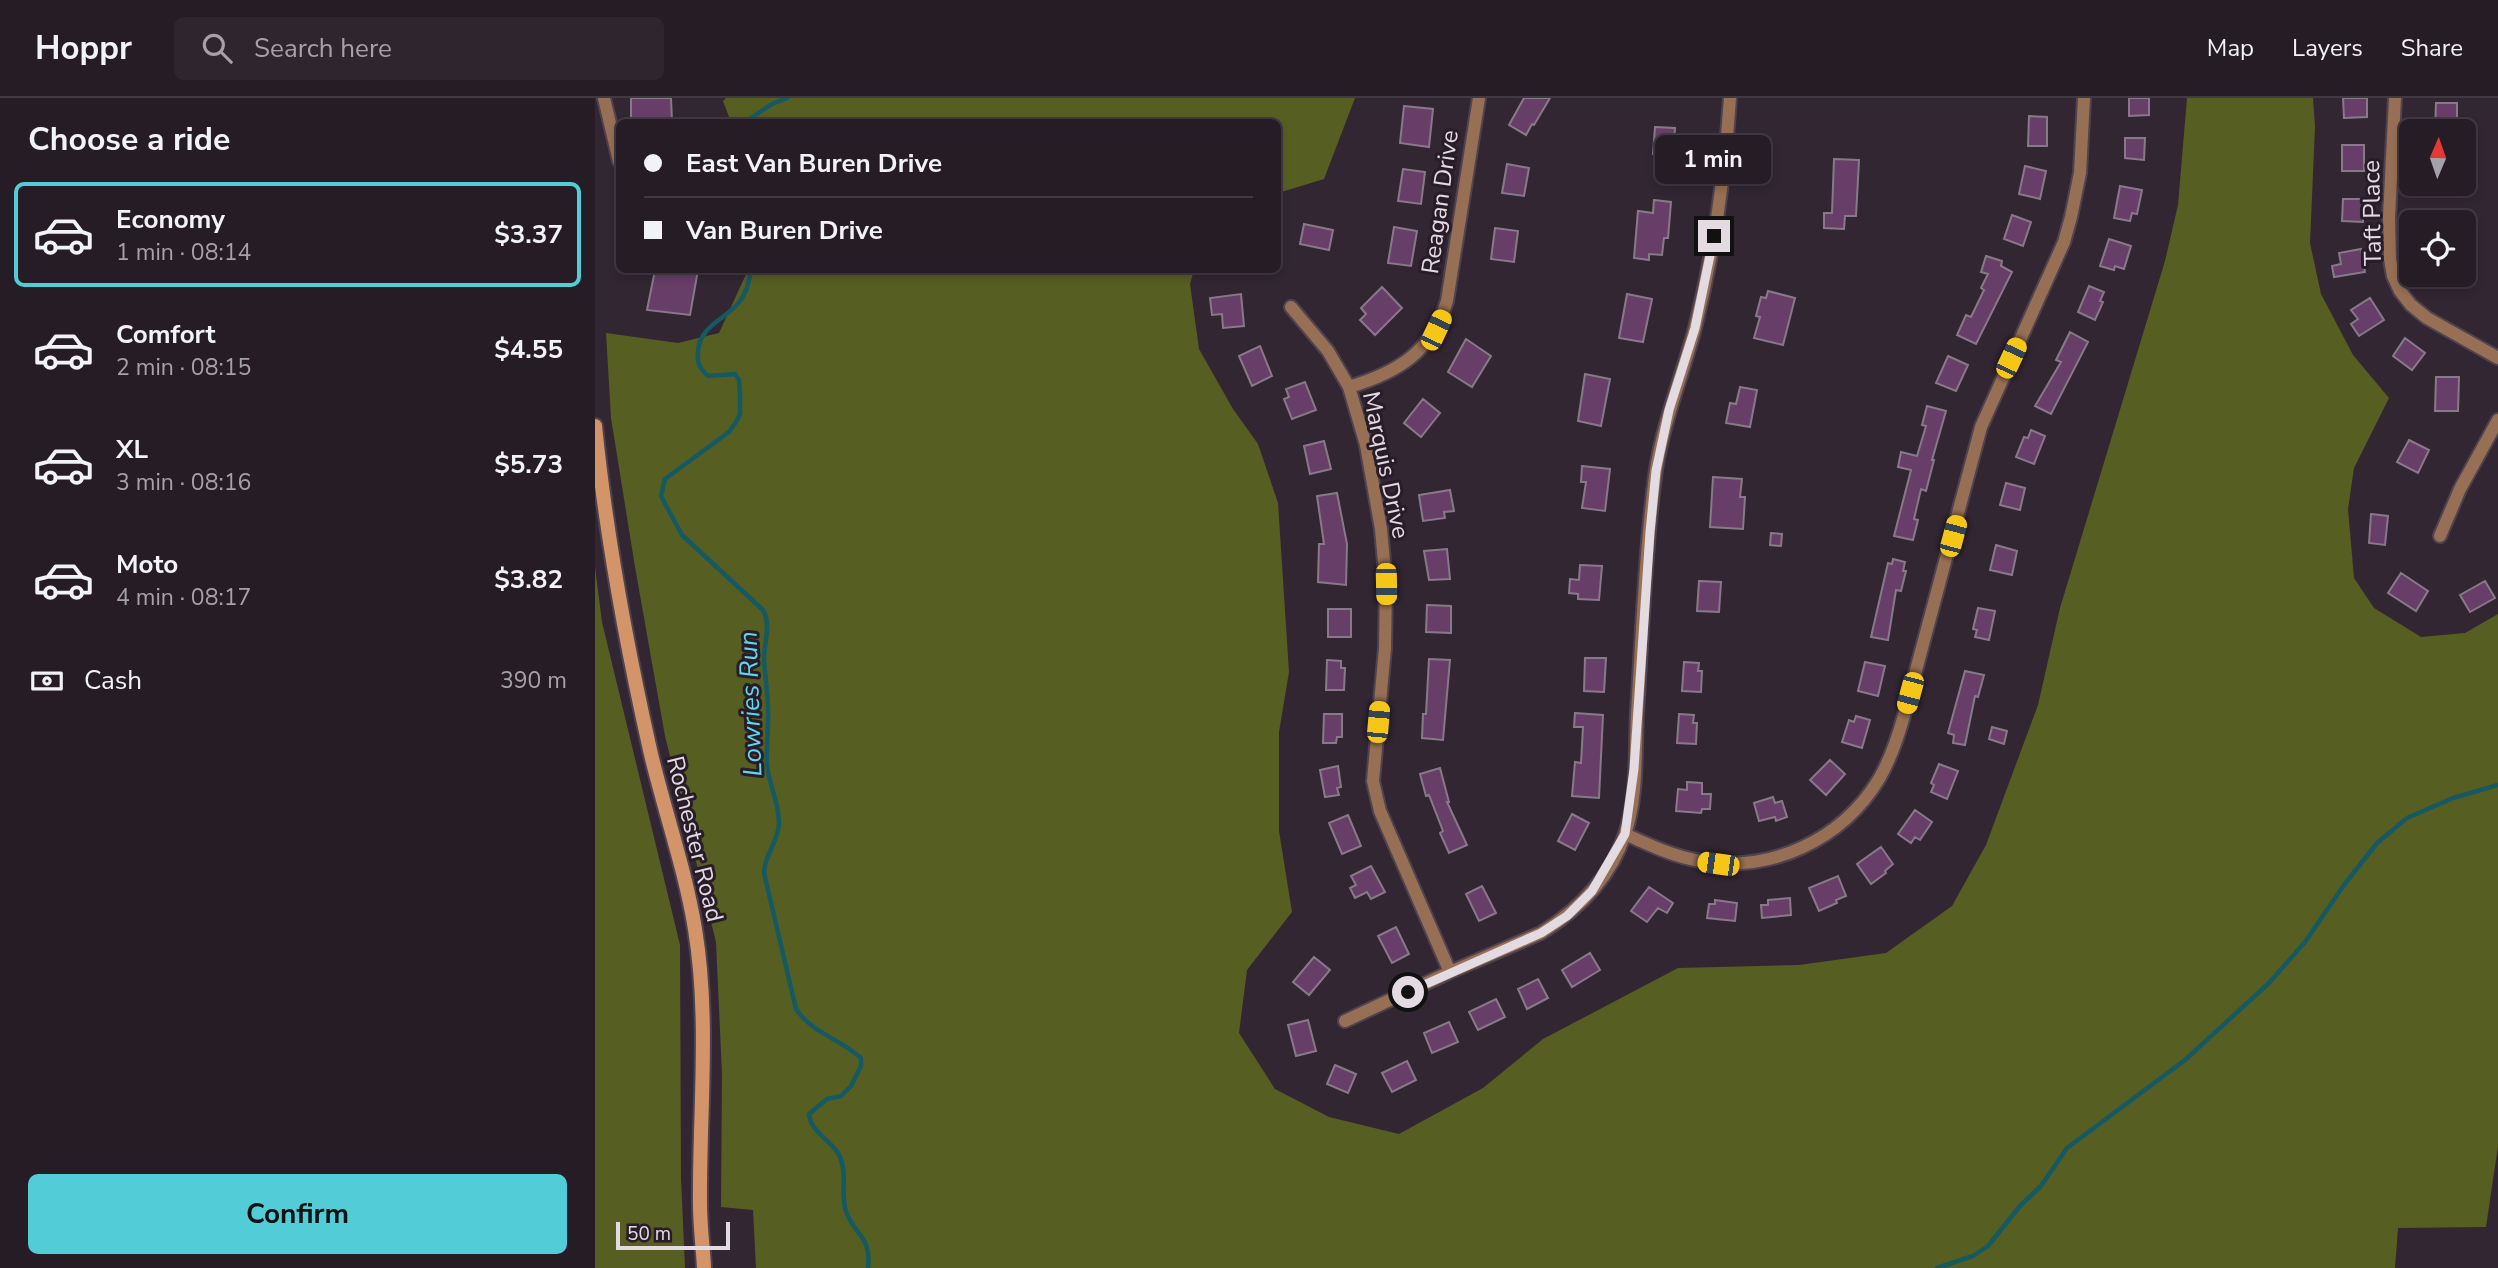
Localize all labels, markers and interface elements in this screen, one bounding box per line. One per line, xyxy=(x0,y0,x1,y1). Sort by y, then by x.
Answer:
search box xyxy=(174,17,664,80)
text: Hoppr xyxy=(35,26,132,71)
icon: search xyxy=(198,29,236,67)
text: Search here xyxy=(254,31,392,66)
text: Map xyxy=(2207,32,2254,64)
text: Layers xyxy=(2292,32,2363,64)
text: Share xyxy=(2401,32,2463,64)
text: Choose a ride xyxy=(28,118,230,161)
north arrow xyxy=(2399,119,2476,196)
map controls xyxy=(2399,119,2476,287)
street label: Reagan Drive xyxy=(1414,128,1466,276)
callout: 1 min xyxy=(1656,135,1772,184)
text: 1 min xyxy=(1683,144,1743,175)
text: East Van Buren Drive xyxy=(686,146,942,181)
street label: Taft Place xyxy=(2355,160,2389,266)
text: Economy xyxy=(116,202,225,237)
icon: car xyxy=(32,203,95,266)
button: locate xyxy=(2399,210,2476,287)
text: Van Buren Drive xyxy=(686,213,883,248)
text: $3.37 xyxy=(494,217,563,252)
route end xyxy=(1698,220,1730,252)
text: 1 min · 08:14 xyxy=(116,237,251,268)
car xyxy=(1418,307,1455,353)
text: Comfort xyxy=(116,317,216,352)
icon: car xyxy=(32,318,95,381)
text: $4.55 xyxy=(494,332,563,367)
car xyxy=(1993,335,2030,381)
text: 2 min · 08:15 xyxy=(116,352,251,383)
street label: Marquis Drive xyxy=(1355,389,1417,541)
text: XL xyxy=(116,432,148,467)
icon: car xyxy=(32,433,95,496)
text: $5.73 xyxy=(494,447,563,482)
text: 3 min · 08:16 xyxy=(116,467,251,498)
car xyxy=(1938,513,1969,559)
text: Moto xyxy=(116,547,178,582)
icon: car xyxy=(32,548,95,611)
text: $3.82 xyxy=(494,562,563,597)
car xyxy=(1376,563,1397,605)
text: 4 min · 08:17 xyxy=(116,582,251,613)
water label: Lowries Run xyxy=(730,631,771,777)
icon: cash xyxy=(28,662,66,700)
text: Cash xyxy=(84,663,142,698)
text: 390 m xyxy=(500,665,567,696)
car xyxy=(1895,670,1926,716)
car xyxy=(1366,700,1391,744)
street label: Rochester Road xyxy=(659,753,731,925)
car xyxy=(1696,851,1741,877)
route start xyxy=(1392,976,1424,1008)
button: Confirm xyxy=(28,1174,567,1254)
scale bar xyxy=(616,1219,730,1251)
text: 50 m xyxy=(627,1221,671,1247)

